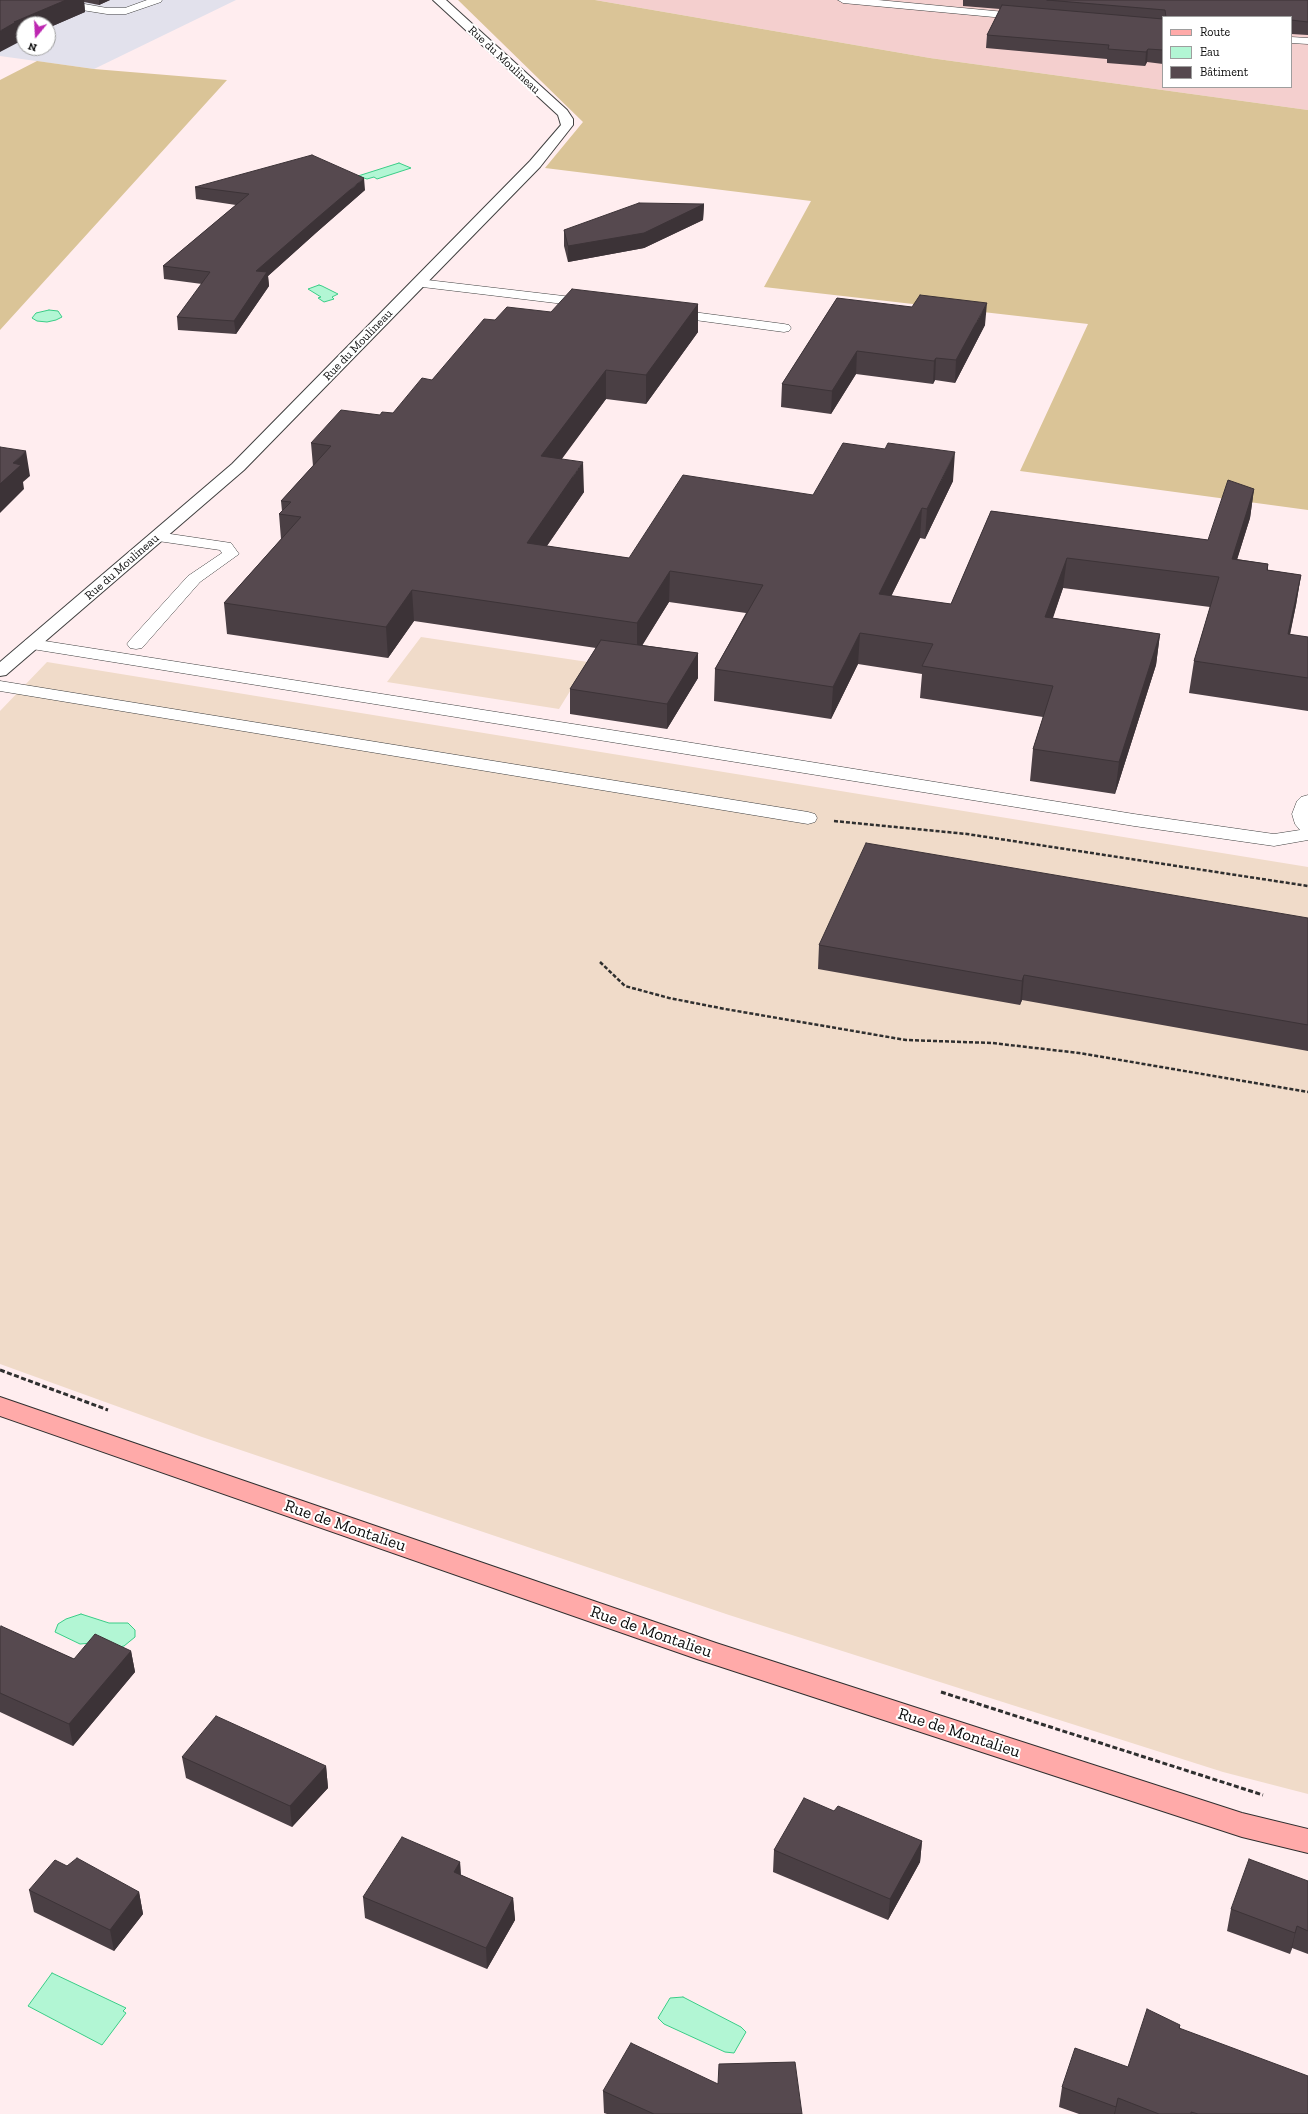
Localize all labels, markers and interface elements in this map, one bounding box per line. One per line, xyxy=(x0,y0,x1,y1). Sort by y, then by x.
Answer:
north arrow xyxy=(16,16,56,56)
legend xyxy=(1162,16,1292,88)
street label: Rue du Moulineau xyxy=(465,23,543,97)
text: Route xyxy=(1200,25,1230,39)
text: N xyxy=(26,39,38,54)
text: Eau xyxy=(1200,45,1220,59)
text: Bâtiment xyxy=(1200,65,1248,79)
street label: Rue du Moulineau xyxy=(320,306,396,384)
street label: Rue du Moulineau xyxy=(82,531,162,603)
street label: Rue de Montalieu xyxy=(281,1496,409,1556)
street label: Rue de Montalieu xyxy=(587,1602,715,1662)
street label: Rue de Montalieu xyxy=(895,1704,1023,1762)

